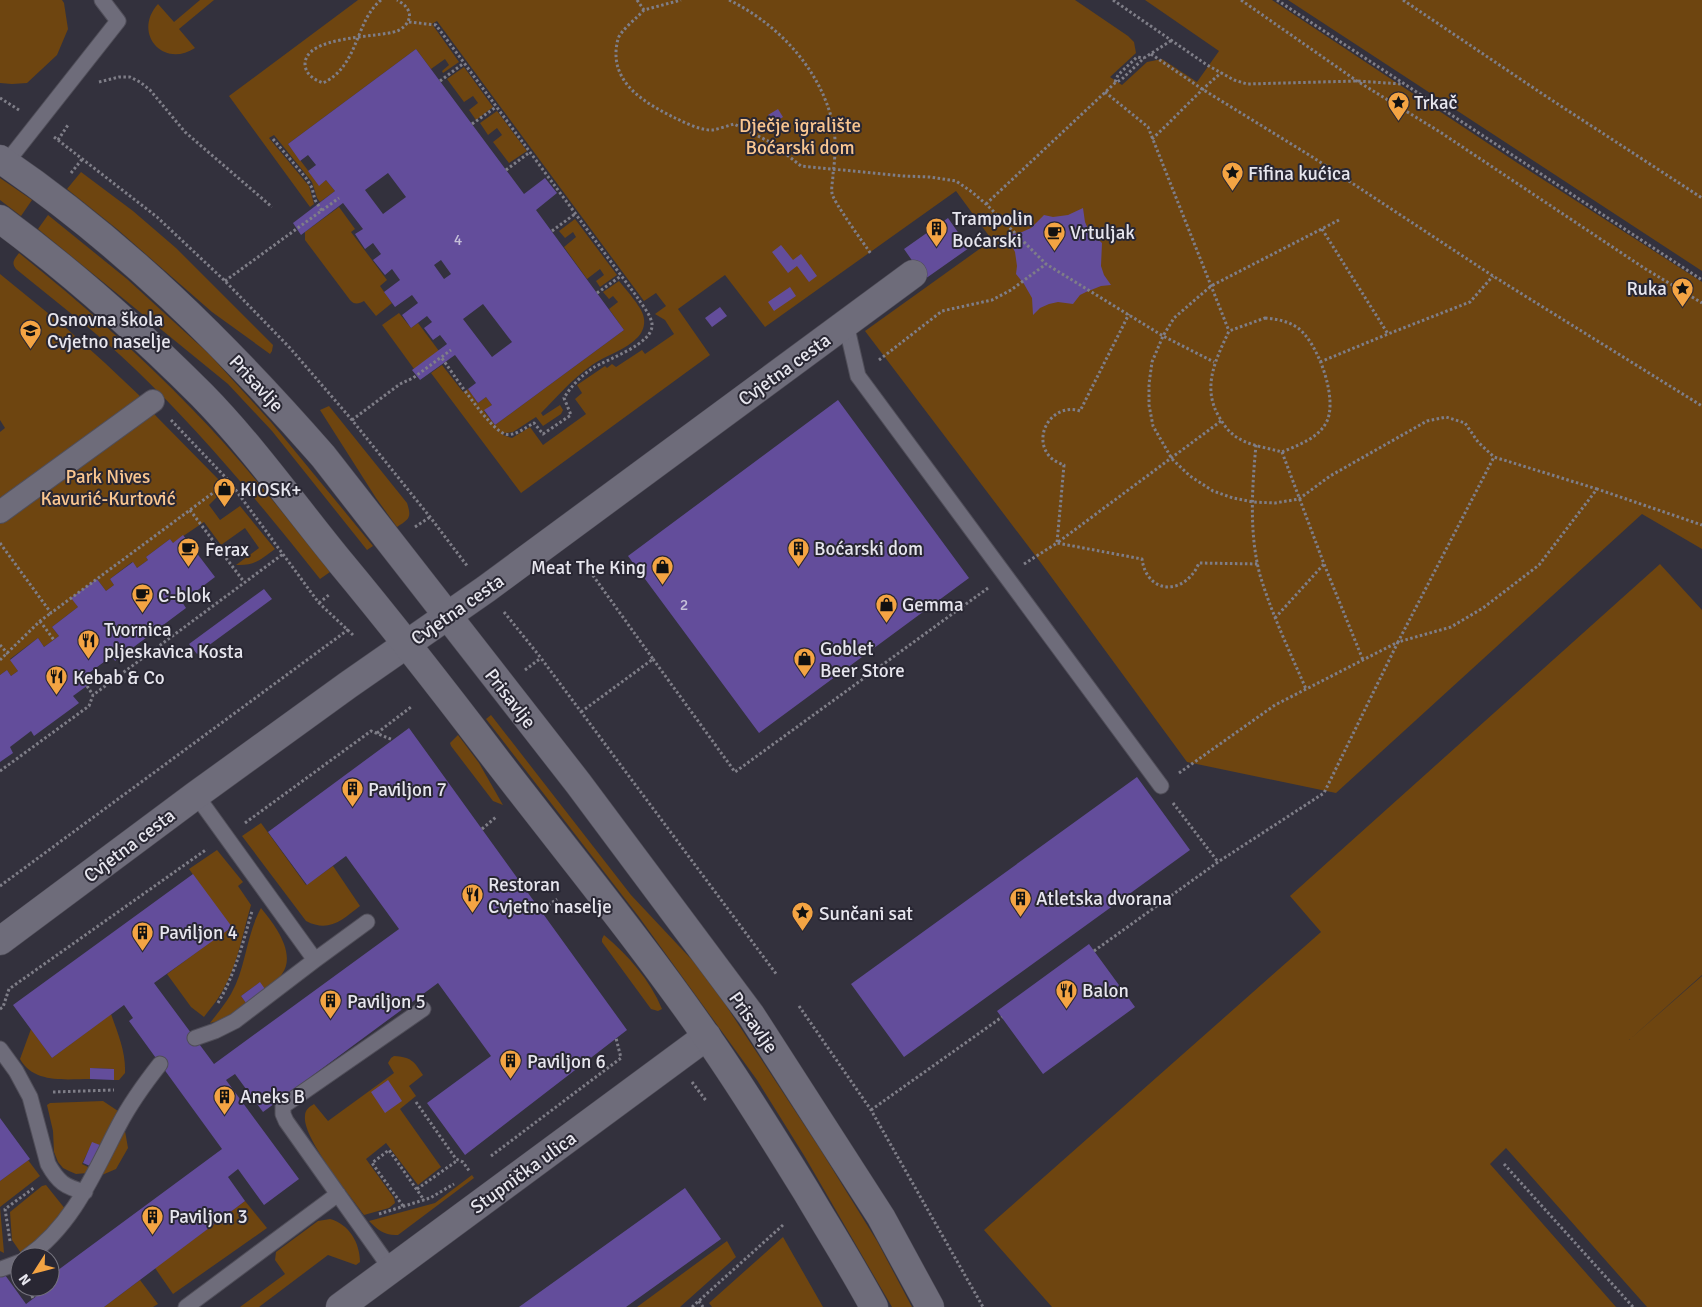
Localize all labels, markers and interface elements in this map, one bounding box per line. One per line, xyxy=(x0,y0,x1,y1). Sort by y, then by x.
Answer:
place icon: Trkač xyxy=(1386,90,1410,121)
place label: Trkač xyxy=(1414,91,1458,115)
park label: Dječje igralište Boćarski dom xyxy=(739,114,861,160)
place icon: Fifina kućica xyxy=(1220,161,1244,192)
place label: Fifina kućica xyxy=(1248,162,1351,186)
place label: Trampolin Boćarski xyxy=(952,207,1033,253)
building icon: Trampolin Boćarski xyxy=(924,217,948,248)
cafe icon: Vrtuljak xyxy=(1042,220,1066,251)
place label: Vrtuljak xyxy=(1070,221,1135,245)
house number: 4 xyxy=(454,230,463,250)
place icon: Ruka xyxy=(1671,276,1695,307)
place label: Ruka xyxy=(1626,277,1667,301)
place label: Osnovna škola Cvjetno naselje xyxy=(47,308,171,354)
school or university icon: Osnovna škola Cvjetno naselje xyxy=(19,318,43,349)
street label: Cvjetna cesta xyxy=(734,328,835,411)
street label: Prisavlje xyxy=(224,350,289,417)
park label: Park Nives Kavurić-Kurtović xyxy=(40,465,176,511)
shop icon: KIOSK+ xyxy=(212,477,236,508)
place label: KIOSK+ xyxy=(240,478,302,502)
building icon: Boćarski dom xyxy=(786,536,810,567)
cafe icon: Ferax xyxy=(177,537,201,568)
place label: Boćarski dom xyxy=(814,537,923,561)
place label: Ferax xyxy=(205,538,249,562)
shop icon: Meat The King xyxy=(650,555,674,586)
place label: Meat The King xyxy=(531,556,646,580)
street label: Cvjetna cesta xyxy=(406,569,509,651)
cafe icon: C-blok xyxy=(130,583,154,614)
place label: C-blok xyxy=(158,584,211,608)
shop icon: Gemma xyxy=(874,592,898,623)
place label: Gemma xyxy=(902,593,964,617)
house number: 2 xyxy=(680,595,688,615)
place label: Tvornica pljeskavica Kosta xyxy=(104,618,243,664)
restaurant icon: Tvornica pljeskavica Kosta xyxy=(76,628,100,659)
place label: Goblet Beer Store xyxy=(820,637,905,683)
shop icon: Goblet Beer Store xyxy=(792,647,816,678)
street label: Prisavlje xyxy=(479,664,541,733)
restaurant icon: Kebab & Co xyxy=(45,665,69,696)
place label: Kebab & Co xyxy=(73,666,165,690)
building icon: Paviljon 7 xyxy=(340,777,364,808)
place label: Paviljon 7 xyxy=(368,778,447,802)
street label: Cvjetna cesta xyxy=(79,804,180,888)
place label: Restoran Cvjetno naselje xyxy=(488,873,612,919)
restaurant icon: Restoran Cvjetno naselje xyxy=(460,883,484,914)
building icon: Atletska dvorana xyxy=(1008,886,1032,917)
place label: Atletska dvorana xyxy=(1036,887,1172,911)
place icon: Sunčani sat xyxy=(791,901,815,932)
place label: Sunčani sat xyxy=(819,902,913,926)
building icon: Paviljon 4 xyxy=(131,920,155,951)
place label: Paviljon 4 xyxy=(159,921,238,945)
restaurant icon: Balon xyxy=(1054,978,1078,1009)
place label: Balon xyxy=(1082,979,1129,1003)
street label: Prisavlje xyxy=(723,987,783,1058)
building icon: Paviljon 5 xyxy=(319,989,343,1020)
place label: Paviljon 5 xyxy=(347,990,426,1014)
building icon: Paviljon 6 xyxy=(499,1049,523,1080)
place label: Paviljon 6 xyxy=(527,1050,606,1074)
building icon: Aneks B xyxy=(212,1084,236,1115)
place label: Aneks B xyxy=(240,1085,305,1109)
street label: Stupnička ulica xyxy=(466,1126,581,1219)
building icon: Paviljon 3 xyxy=(141,1204,165,1235)
place label: Paviljon 3 xyxy=(169,1205,248,1229)
north arrow xyxy=(10,1247,60,1297)
text: N xyxy=(15,1270,35,1288)

